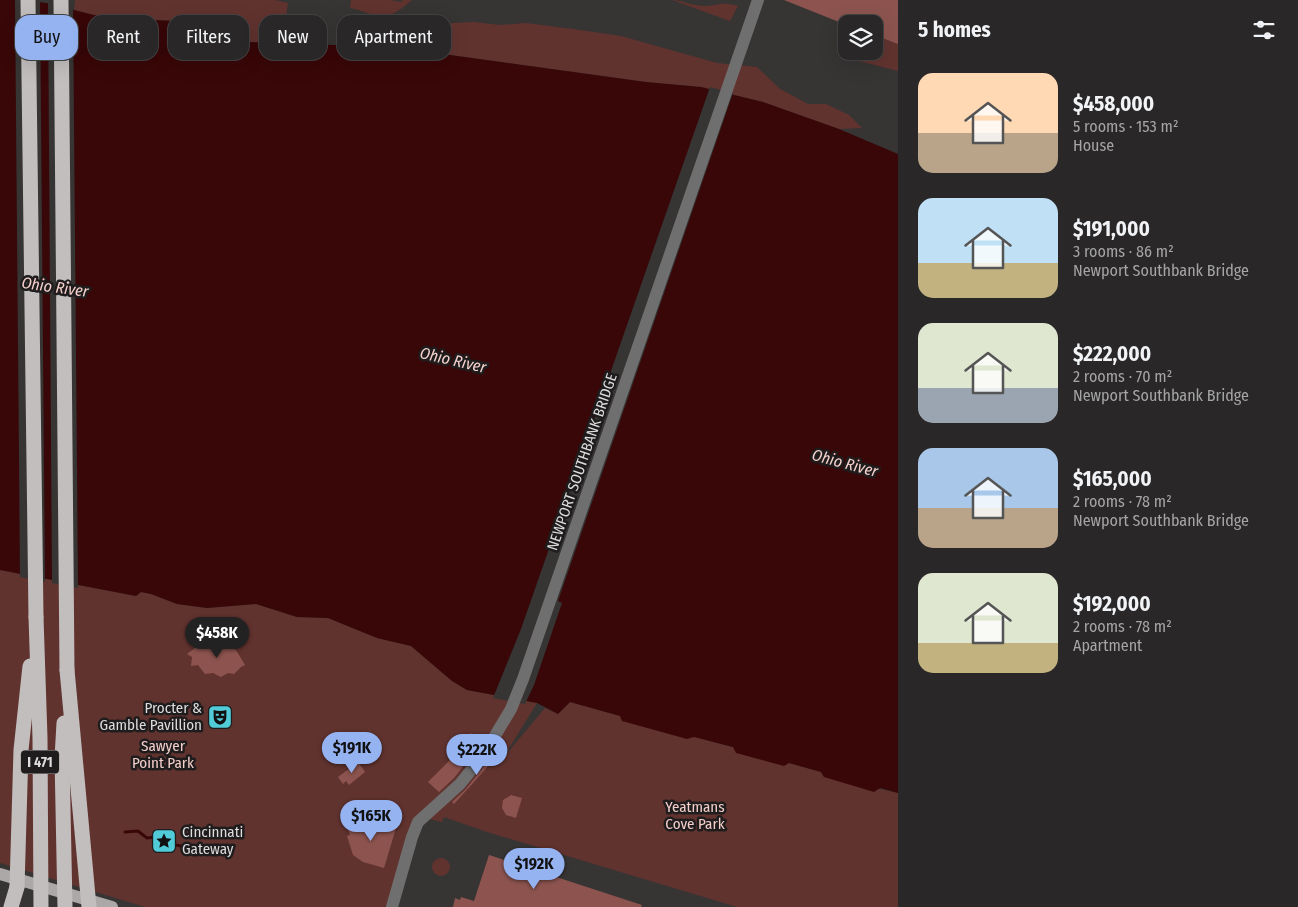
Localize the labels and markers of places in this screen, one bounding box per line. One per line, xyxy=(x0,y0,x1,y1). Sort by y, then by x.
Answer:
pin: $458K xyxy=(182,616,252,659)
place label: Procter & Gamble Pavillion xyxy=(100,699,202,734)
theatre icon: Procter & Gamble Pavillion xyxy=(207,704,233,730)
pin: $191K xyxy=(317,732,387,774)
pin: $222K xyxy=(442,734,512,776)
pin: $165K xyxy=(336,800,406,842)
place label: Cincinnati Gateway xyxy=(182,823,243,858)
place icon: Cincinnati Gateway xyxy=(151,828,177,854)
pin: $192K xyxy=(499,848,569,890)

